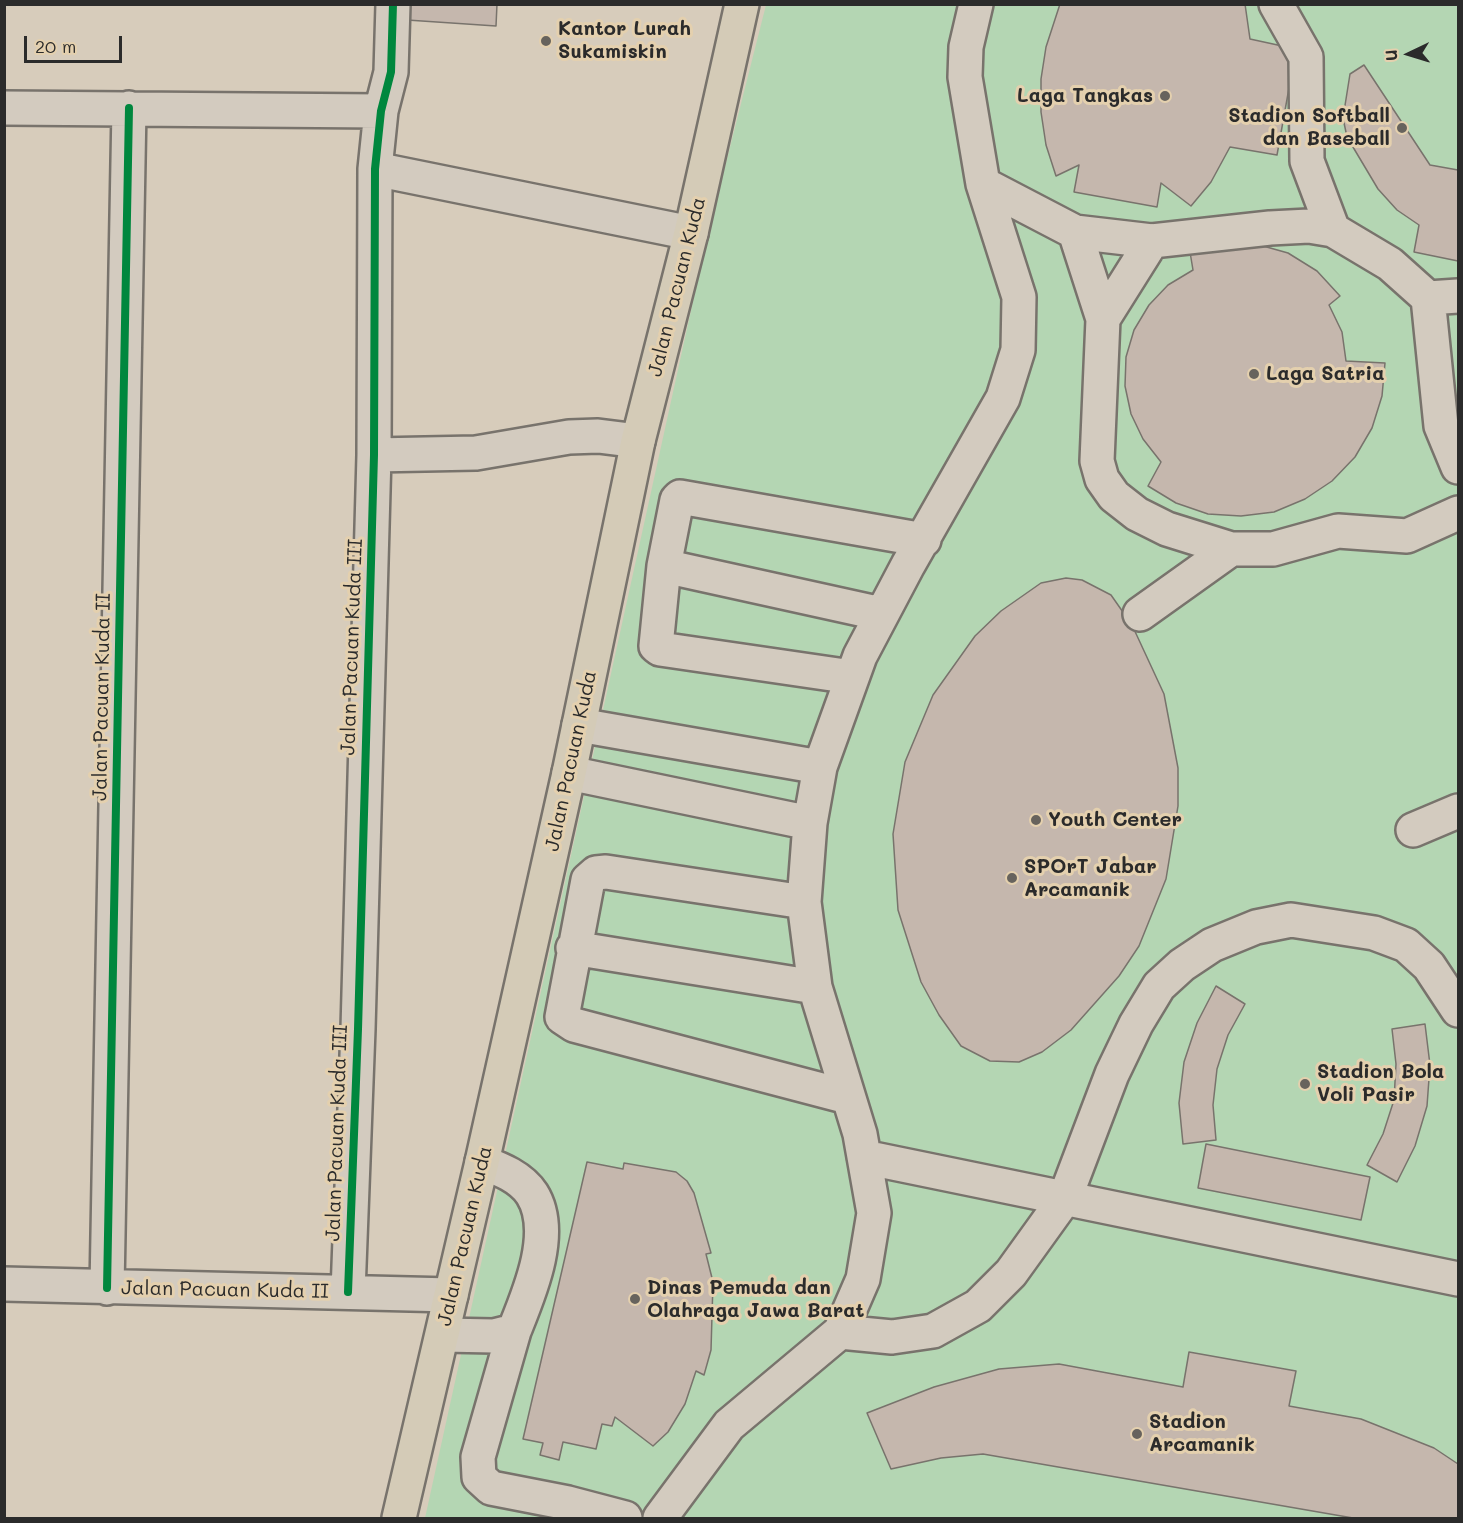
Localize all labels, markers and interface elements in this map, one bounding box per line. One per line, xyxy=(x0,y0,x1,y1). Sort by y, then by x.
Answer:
place label: Kantor Lurah Sukamiskin xyxy=(558,17,691,64)
scale bar xyxy=(27,24,124,62)
north arrow xyxy=(1379,24,1439,84)
text: 20 m xyxy=(35,34,76,58)
marker: Kantor Lurah Sukamiskin xyxy=(539,34,553,48)
text: U xyxy=(1380,49,1401,62)
place label: Laga Tangkas xyxy=(1017,84,1153,108)
marker: Laga Tangkas xyxy=(1158,89,1172,103)
place label: Stadion Softball dan Baseball xyxy=(1228,104,1390,151)
marker: Stadion Softball dan Baseball xyxy=(1395,121,1409,135)
street label: Jalan Pacuan Kuda xyxy=(643,195,711,379)
place label: Laga Satria xyxy=(1266,362,1384,386)
marker: Laga Satria xyxy=(1247,367,1261,381)
street label: Jalan Pacuan Kuda III xyxy=(336,538,368,756)
street label: Jalan Pacuan Kuda II xyxy=(88,593,116,801)
street label: Jalan Pacuan Kuda xyxy=(540,669,602,853)
place label: Youth Center xyxy=(1048,808,1182,832)
marker: Youth Center xyxy=(1029,813,1043,827)
place label: SPOrT Jabar Arcamanik xyxy=(1024,855,1157,902)
marker: SPOrT Jabar Arcamanik xyxy=(1005,871,1019,885)
street label: Jalan Pacuan Kuda III xyxy=(321,1024,353,1242)
place label: Stadion Bola Voli Pasir xyxy=(1317,1060,1444,1107)
marker: Stadion Bola Voli Pasir xyxy=(1298,1077,1312,1091)
street label: Jalan Pacuan Kuda xyxy=(433,1144,497,1328)
street label: Jalan Pacuan Kuda II xyxy=(121,1276,329,1304)
place label: Dinas Pemuda dan Olahraga Jawa Barat xyxy=(647,1276,864,1323)
marker: Dinas Pemuda dan Olahraga Jawa Barat xyxy=(628,1292,642,1306)
place label: Stadion Arcamanik xyxy=(1149,1410,1255,1457)
marker: Stadion Arcamanik xyxy=(1130,1427,1144,1441)

